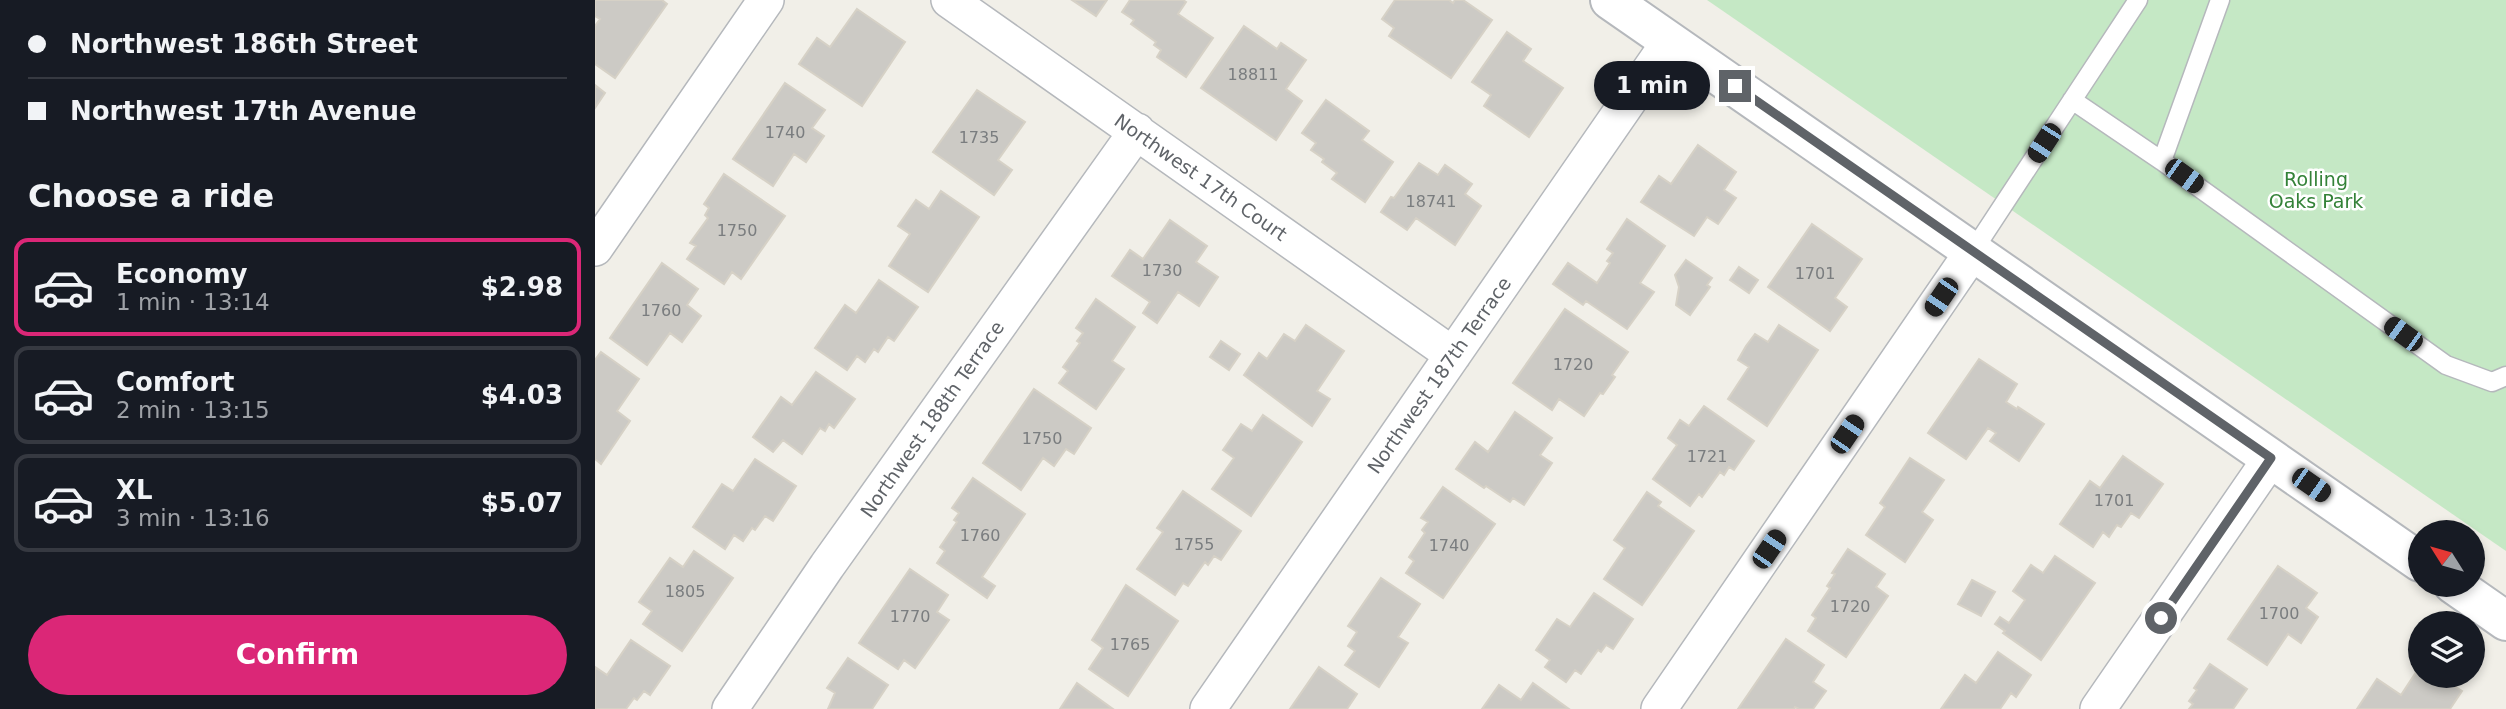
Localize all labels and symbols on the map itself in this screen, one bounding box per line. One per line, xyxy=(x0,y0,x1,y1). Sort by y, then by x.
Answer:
callout: 1 min xyxy=(1595,62,1711,110)
house number: 18811 xyxy=(1228,65,1278,84)
route end xyxy=(1719,70,1751,102)
street label: Northwest 17th Court xyxy=(1110,109,1292,245)
car xyxy=(2024,120,2065,166)
house number: 1740 xyxy=(765,123,805,142)
house number: 1735 xyxy=(959,128,999,147)
car xyxy=(2161,155,2208,197)
park label: Rolling Oaks Park xyxy=(2269,168,2363,212)
house number: 18741 xyxy=(1406,192,1456,211)
house number: 1750 xyxy=(717,221,757,240)
house number: 1730 xyxy=(1142,261,1182,280)
house number: 1701 xyxy=(1795,264,1835,283)
street label: Northwest 187th Terrace xyxy=(1363,273,1515,477)
car xyxy=(1921,274,1962,320)
house number: 1760 xyxy=(641,301,681,320)
car xyxy=(2380,313,2427,355)
street label: Northwest 188th Terrace xyxy=(856,317,1008,521)
house number: 1720 xyxy=(1553,355,1593,374)
car xyxy=(1827,411,1868,457)
house number: 1750 xyxy=(1022,429,1062,448)
house number: 1721 xyxy=(1687,447,1727,466)
car xyxy=(2288,464,2335,506)
house number: 1701 xyxy=(2094,491,2134,510)
north arrow xyxy=(2408,520,2485,597)
house number: 1760 xyxy=(960,526,1000,545)
car xyxy=(1749,526,1790,572)
house number: 1755 xyxy=(1174,535,1214,554)
house number: 1740 xyxy=(1429,536,1469,555)
house number: 1805 xyxy=(665,582,705,601)
house number: 1720 xyxy=(1830,597,1870,616)
route start xyxy=(2145,602,2177,634)
house number: 1700 xyxy=(2259,604,2299,623)
house number: 1770 xyxy=(890,607,930,626)
house number: 1765 xyxy=(1110,635,1150,654)

